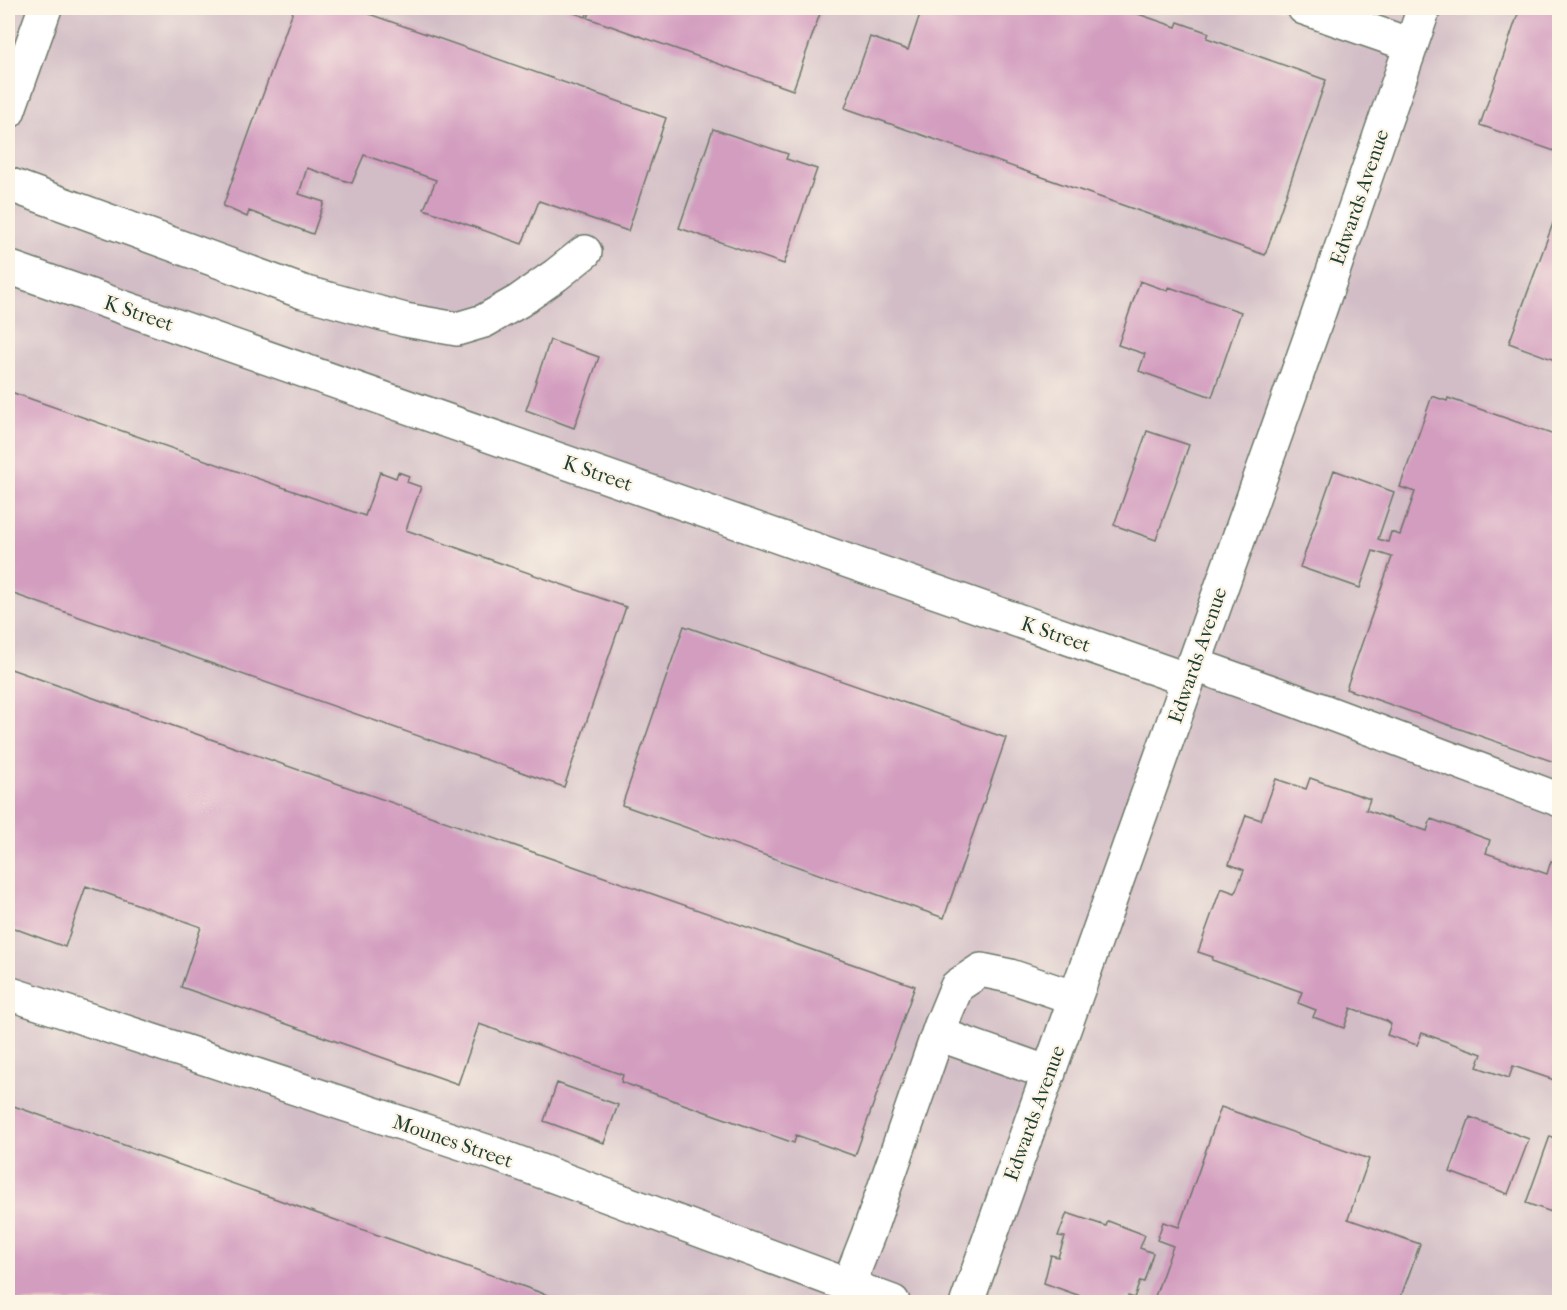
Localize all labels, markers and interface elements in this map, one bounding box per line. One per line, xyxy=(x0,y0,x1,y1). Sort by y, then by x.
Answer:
street label: Edwards Avenue xyxy=(1325,126,1394,268)
street label: K Street xyxy=(101,291,176,336)
street label: K Street xyxy=(560,451,635,496)
street label: Edwards Avenue xyxy=(1163,584,1232,726)
street label: K Street xyxy=(1018,612,1093,657)
street label: Edwards Avenue xyxy=(999,1042,1070,1184)
street label: Mounes Street xyxy=(390,1110,516,1173)

